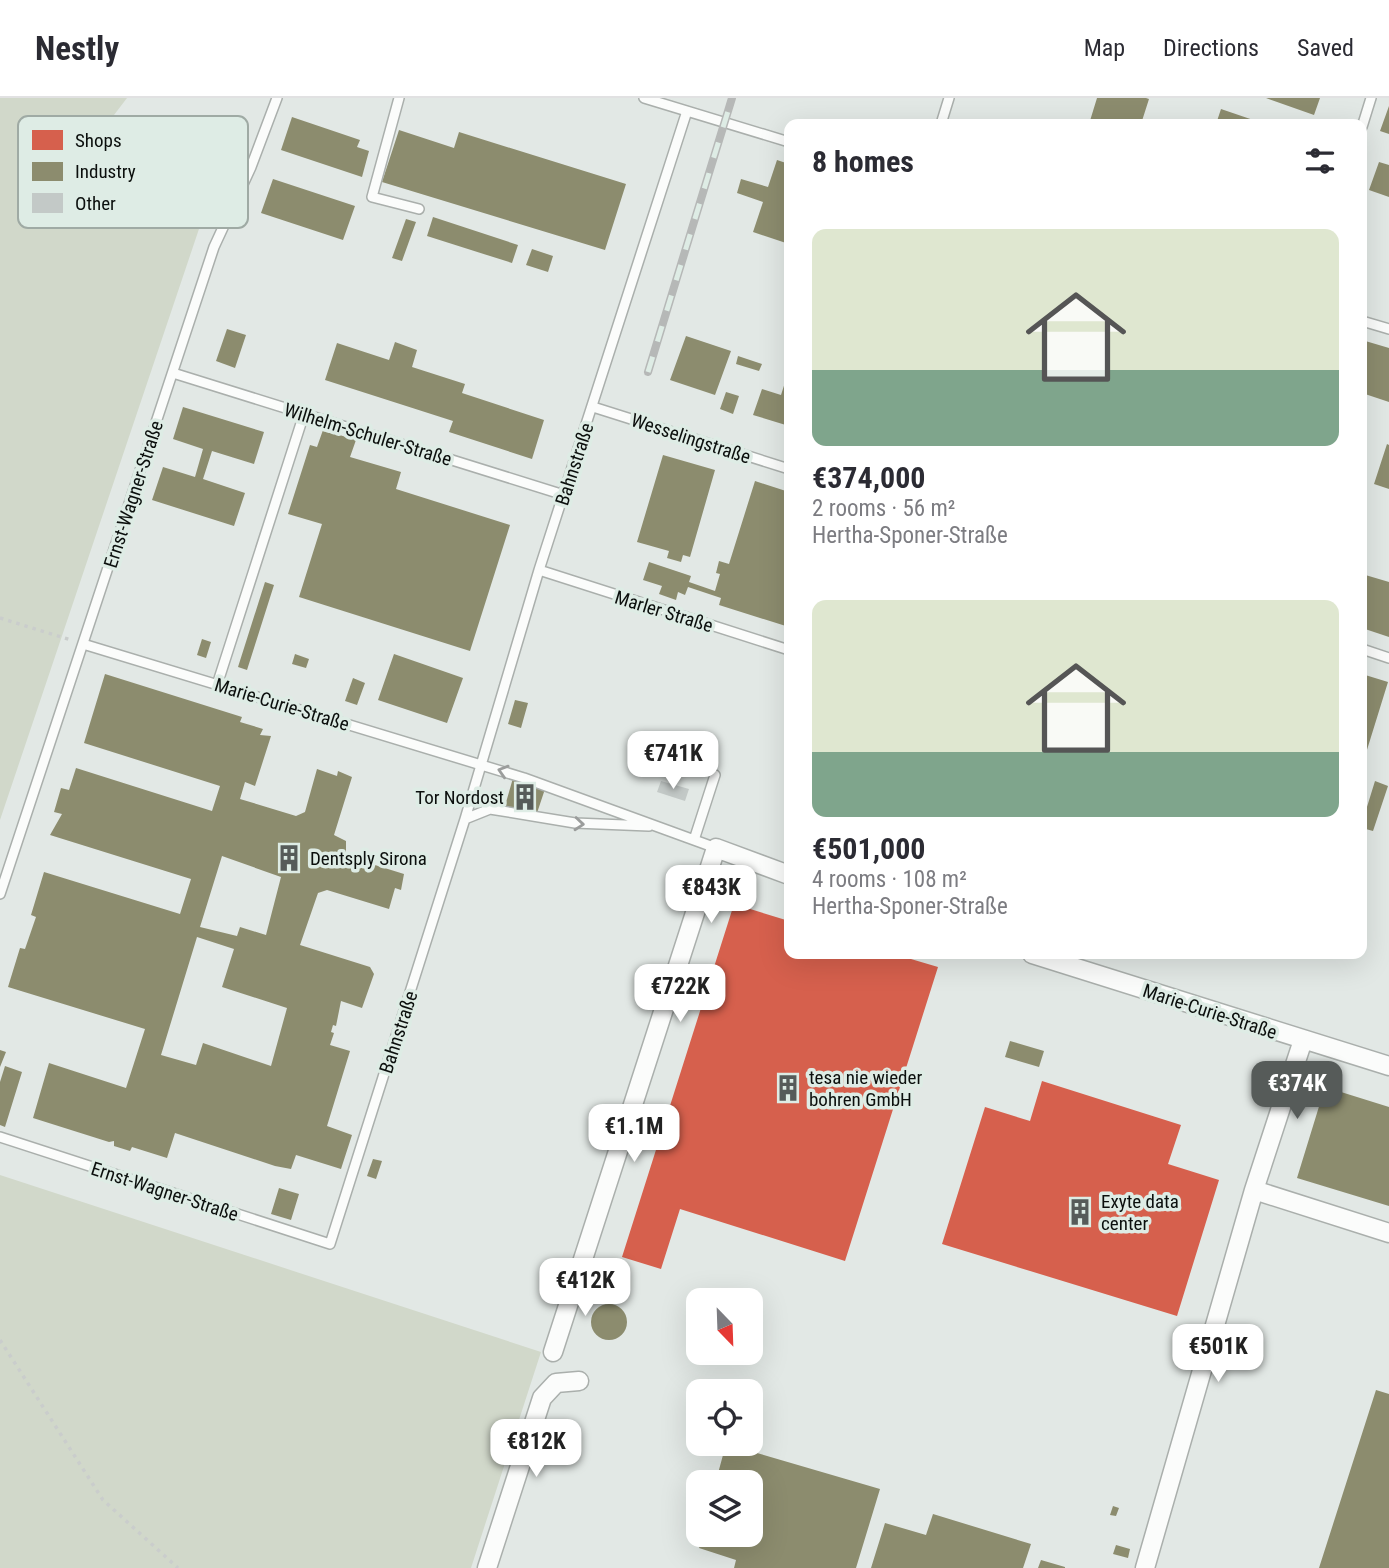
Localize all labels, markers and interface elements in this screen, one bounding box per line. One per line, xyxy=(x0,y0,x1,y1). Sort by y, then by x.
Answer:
text: Nestly xyxy=(35,29,119,68)
text: Map xyxy=(1084,34,1125,62)
text: Directions xyxy=(1163,34,1259,62)
text: Saved xyxy=(1297,34,1354,62)
legend xyxy=(18,116,248,228)
text: Shops xyxy=(75,129,122,152)
icon: filters xyxy=(1301,142,1339,180)
text: 8 homes xyxy=(812,144,914,179)
text: Industry xyxy=(75,160,136,183)
text: Other xyxy=(75,192,116,215)
icon: home xyxy=(1013,274,1139,400)
street label: Wilhelm-Schuler-Straße xyxy=(281,398,455,471)
street label: Wesselingstraße xyxy=(628,408,754,469)
street label: Ernst-Wagner-Straße xyxy=(99,418,168,571)
street label: Bahnstraße xyxy=(550,420,599,508)
text: €374,000 xyxy=(812,460,925,495)
text: 2 rooms · 56 m² xyxy=(812,495,955,522)
text: Hertha-Sponer-Straße xyxy=(812,522,1008,549)
street label: Marler Straße xyxy=(612,586,716,637)
icon: home xyxy=(1013,645,1139,771)
street label: Marie-Curie-Straße xyxy=(212,673,352,736)
pin: €741K xyxy=(624,732,722,791)
text: €741K xyxy=(643,740,703,767)
one-way arrow xyxy=(497,765,510,779)
building icon: Tor Nordost xyxy=(510,782,540,812)
place label: Tor Nordost xyxy=(415,786,504,809)
one-way arrow xyxy=(574,816,585,831)
text: €501,000 xyxy=(812,831,925,866)
building icon: Dentsply Sirona xyxy=(274,843,304,873)
place label: Dentsply Sirona xyxy=(310,847,427,870)
pin: €843K xyxy=(662,866,760,925)
text: 4 rooms · 108 m² xyxy=(812,866,967,893)
text: €843K xyxy=(681,874,741,901)
text: Hertha-Sponer-Straße xyxy=(812,893,1008,920)
pin: €722K xyxy=(631,964,729,1024)
text: €722K xyxy=(650,973,710,1000)
street label: Marie-Curie-Straße xyxy=(1140,979,1280,1044)
street label: Bahnstraße xyxy=(374,988,423,1076)
pin: €374K xyxy=(1248,1062,1346,1121)
place label: tesa nie wieder bohren GmbH xyxy=(809,1066,922,1111)
text: €374K xyxy=(1267,1070,1327,1097)
building icon: tesa nie wieder bohren GmbH xyxy=(773,1073,803,1103)
pin: €1.1M xyxy=(585,1104,683,1164)
text: €1.1M xyxy=(605,1113,664,1140)
street label: Ernst-Wagner-Straße xyxy=(88,1157,241,1226)
place label: Exyte data center xyxy=(1101,1190,1179,1235)
building icon: Exyte data center xyxy=(1065,1197,1095,1227)
pin: €412K xyxy=(536,1258,634,1318)
text: €412K xyxy=(555,1267,615,1294)
north arrow xyxy=(686,1288,763,1365)
map controls xyxy=(686,1288,763,1547)
pin: €501K xyxy=(1169,1324,1267,1384)
text: €501K xyxy=(1188,1333,1248,1360)
button: locate xyxy=(686,1379,763,1456)
pin: €812K xyxy=(487,1420,585,1479)
text: €812K xyxy=(506,1428,566,1455)
button: layers xyxy=(686,1470,763,1547)

